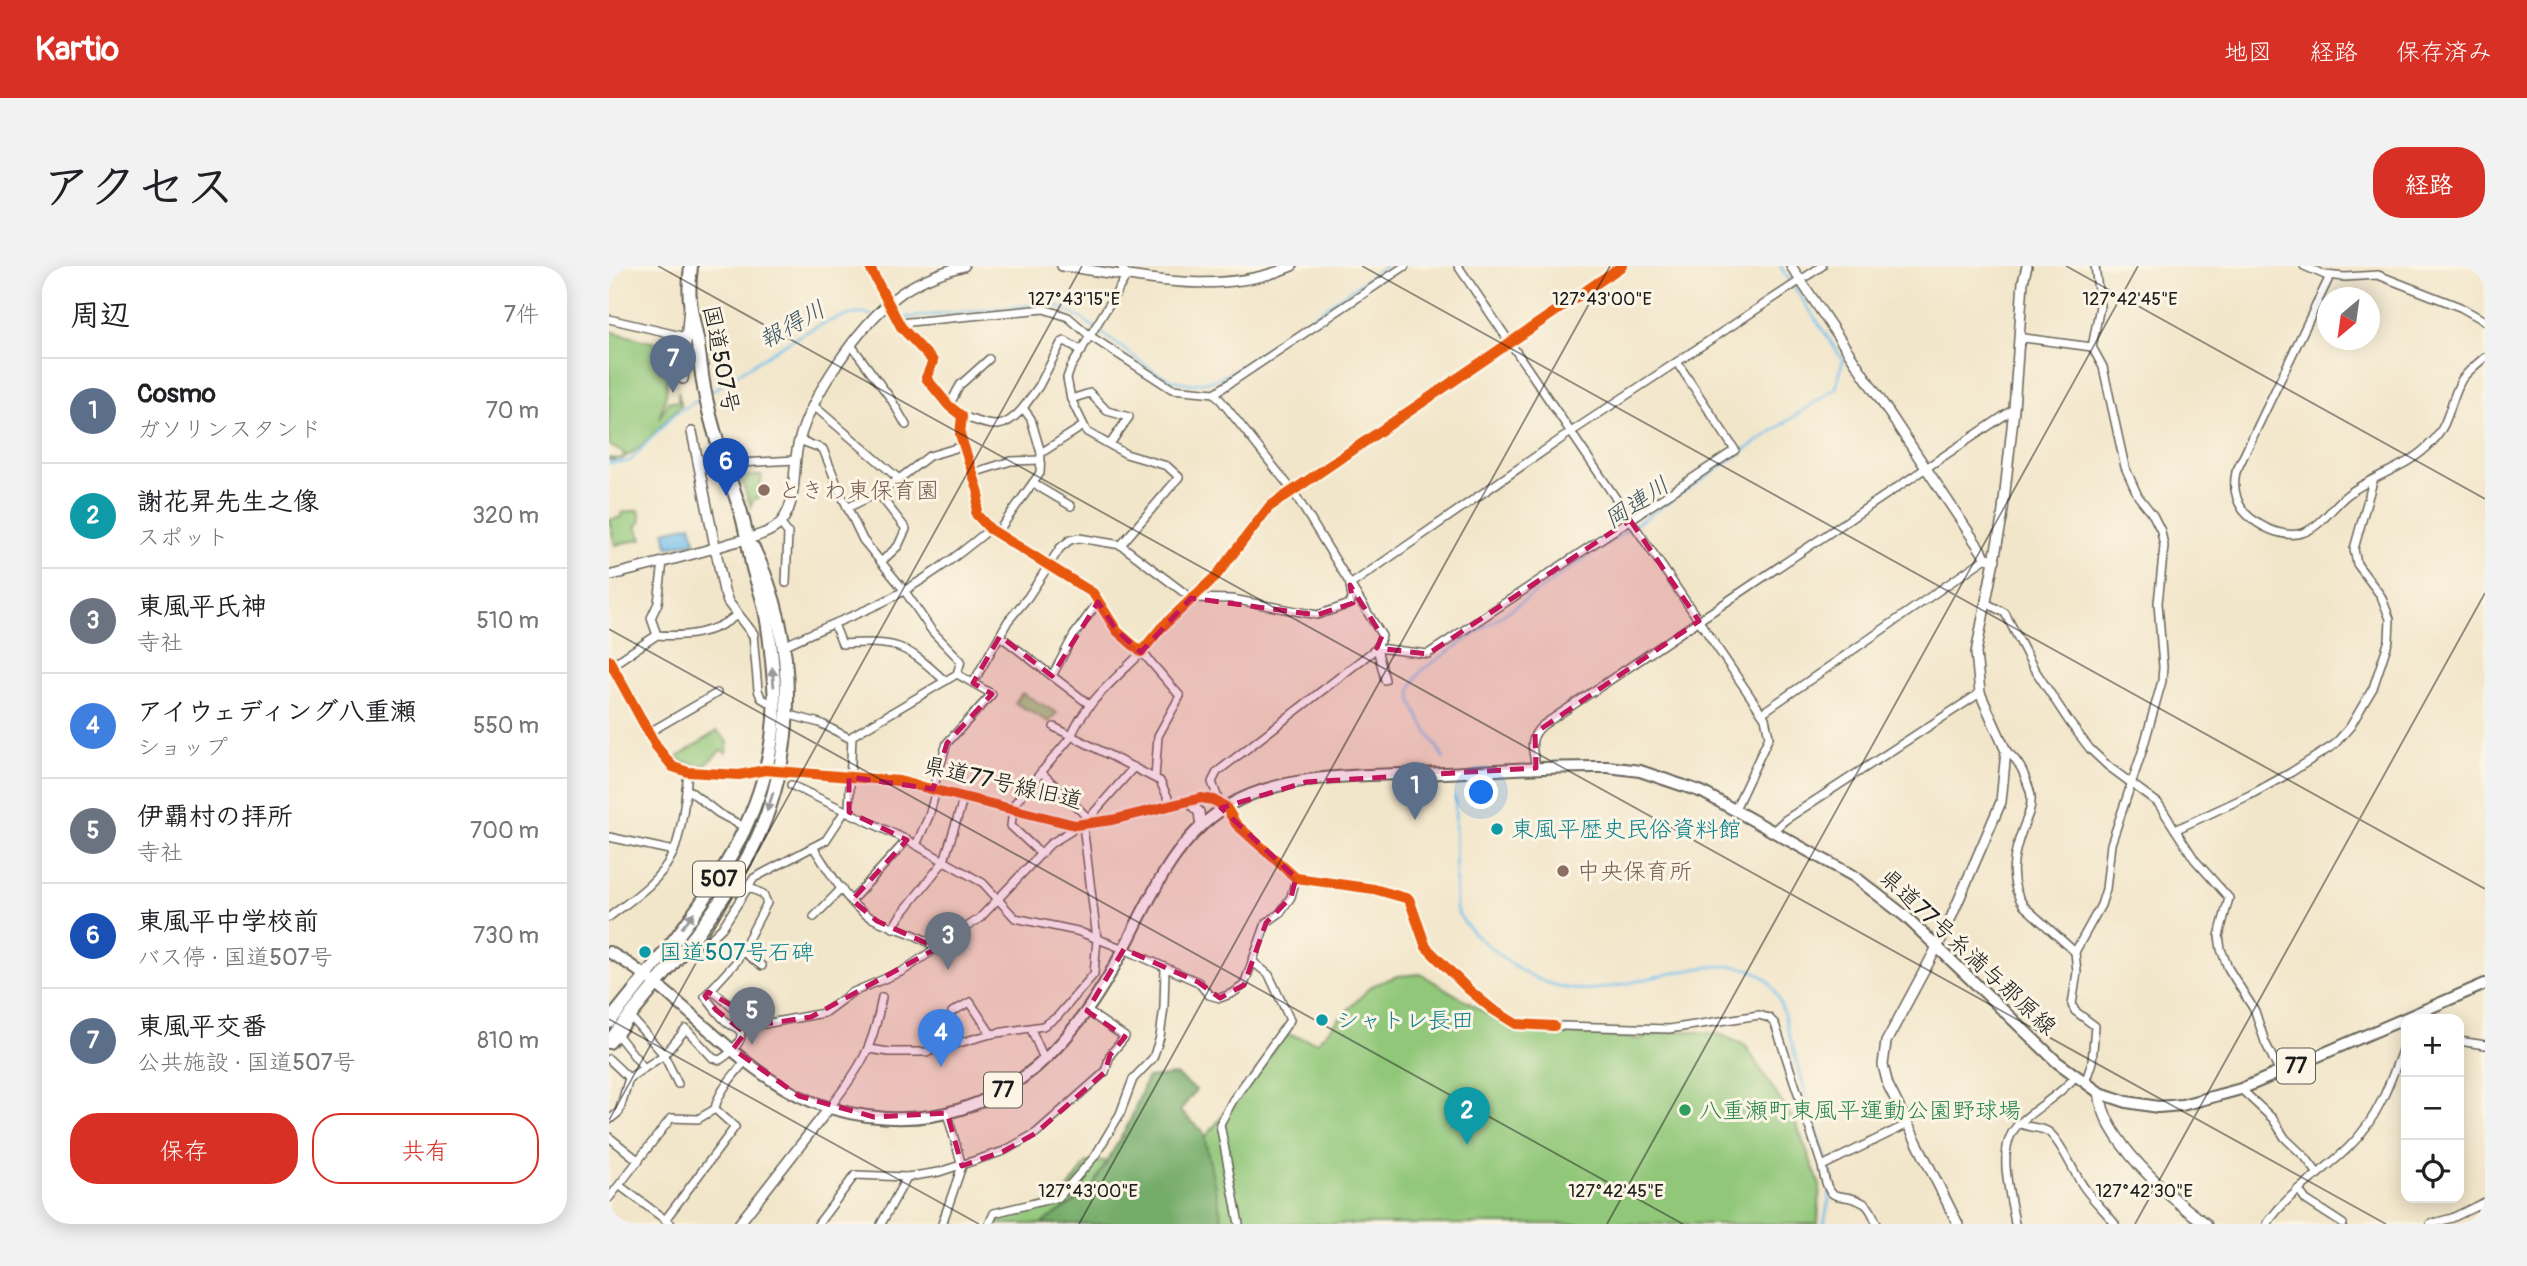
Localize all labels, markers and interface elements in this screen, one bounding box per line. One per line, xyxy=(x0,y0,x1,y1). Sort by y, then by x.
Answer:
text: Kartio xyxy=(35,29,119,70)
text: 地図 xyxy=(2224,38,2272,67)
text: 経路 xyxy=(2310,38,2358,67)
text: 保存済み xyxy=(2396,38,2492,67)
button: 経路 xyxy=(2373,147,2485,218)
text: アクセス xyxy=(42,157,235,218)
north arrow xyxy=(2317,287,2380,350)
text: 127°43'15"E xyxy=(1028,288,1120,311)
text: 127°43'00"E xyxy=(1552,288,1652,311)
text: 127°42'45"E xyxy=(2082,288,2178,311)
water label: 報得川 xyxy=(753,295,831,355)
text: 周辺 xyxy=(70,297,130,334)
text: 7件 xyxy=(504,300,539,329)
street label: 国道507号 xyxy=(696,303,746,415)
pin: 7 xyxy=(650,335,696,393)
text: Cosmo xyxy=(137,378,216,410)
text: 1 xyxy=(89,396,98,425)
text: 70 m xyxy=(486,396,539,425)
text: ガソリンスタンド xyxy=(137,415,321,444)
pin: 6 xyxy=(703,438,749,496)
water label: 岡連川 xyxy=(1599,471,1675,535)
place label: ときわ東保育園 xyxy=(778,476,939,505)
marker: ときわ東保育園 xyxy=(756,482,772,498)
text: 謝花昇先生之像 xyxy=(137,486,319,518)
text: 2 xyxy=(87,501,99,530)
text: 320 m xyxy=(472,501,539,530)
text: スポット xyxy=(137,523,229,552)
text: 東風平氏神 xyxy=(137,591,267,623)
text: 3 xyxy=(87,606,99,635)
text: 510 m xyxy=(476,606,539,635)
text: 寺社 xyxy=(137,628,183,657)
one-way arrow xyxy=(767,666,778,688)
text: アイウェディング八重瀬 xyxy=(137,696,416,728)
text: 4 xyxy=(86,711,100,740)
text: 550 m xyxy=(473,711,539,740)
text: ショップ xyxy=(137,733,228,762)
street label: 県道77号線旧道 xyxy=(921,751,1085,815)
pin: 1 xyxy=(1392,762,1438,820)
your location xyxy=(1464,775,1498,809)
one-way arrow xyxy=(765,792,775,813)
text: 伊覇村の拝所 xyxy=(137,801,293,833)
place label: 東風平歴史民俗資料館 xyxy=(1511,815,1741,844)
text: 5 xyxy=(87,816,99,845)
text: 700 m xyxy=(470,816,539,845)
marker: 東風平歴史民俗資料館 xyxy=(1489,821,1505,837)
text: 寺社 xyxy=(137,838,183,867)
place label: 中央保育所 xyxy=(1577,857,1692,886)
road number: 507 xyxy=(693,862,745,896)
marker: 中央保育所 xyxy=(1555,863,1571,879)
street label: 県道77号糸満与那原線 xyxy=(1874,863,2062,1041)
text: 東風平中学校前 xyxy=(137,906,319,938)
one-way arrow xyxy=(681,912,696,930)
pin: 3 xyxy=(925,912,971,970)
text: 6 xyxy=(86,921,100,950)
text: 730 m xyxy=(473,921,539,950)
place label: 国道507号石碑 xyxy=(659,938,814,967)
text: バス停 · 国道507号 xyxy=(137,943,333,972)
marker: 国道507号石碑 xyxy=(637,944,653,960)
pin: 5 xyxy=(729,987,775,1045)
place label: シャトレ長田 xyxy=(1336,1006,1474,1035)
pin: 4 xyxy=(918,1009,964,1067)
text: 東風平交番 xyxy=(137,1011,267,1043)
marker: シャトレ長田 xyxy=(1314,1012,1330,1028)
map controls xyxy=(2401,1014,2464,1203)
button: + xyxy=(2401,1014,2464,1077)
text: 7 xyxy=(87,1026,99,1055)
text: 810 m xyxy=(477,1026,539,1055)
text: 公共施設 · 国道507号 xyxy=(137,1048,356,1077)
road number: 77 xyxy=(2277,1048,2315,1084)
road number: 77 xyxy=(984,1072,1022,1108)
button: − xyxy=(2401,1077,2464,1140)
pin: 2 xyxy=(1444,1087,1490,1145)
place label: 八重瀬町東風平運動公園野球場 xyxy=(1699,1096,2021,1125)
marker: 八重瀬町東風平運動公園野球場 xyxy=(1677,1102,1693,1118)
button: 保存 xyxy=(70,1113,298,1184)
button: 共有 xyxy=(312,1113,539,1184)
button: locate xyxy=(2401,1140,2464,1203)
text: 127°43'00"E xyxy=(1038,1180,1138,1203)
text: 127°42'45"E xyxy=(1568,1180,1664,1203)
text: 127°42'30"E xyxy=(2095,1180,2193,1203)

